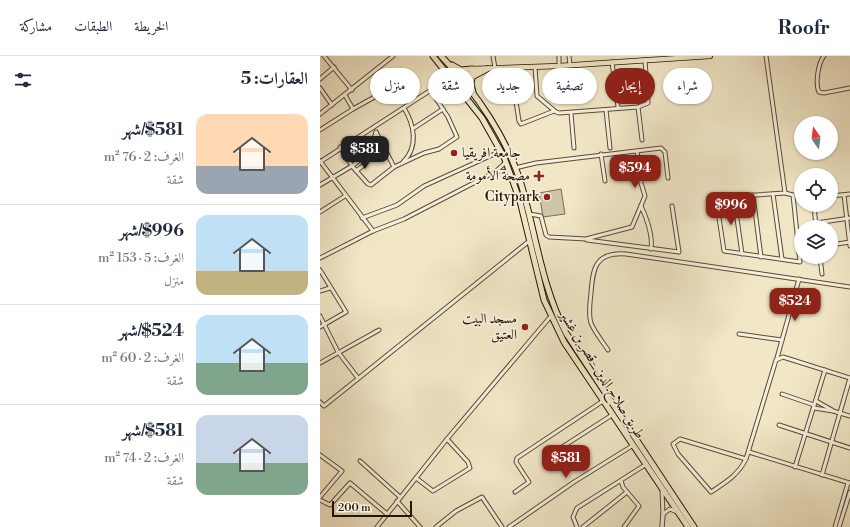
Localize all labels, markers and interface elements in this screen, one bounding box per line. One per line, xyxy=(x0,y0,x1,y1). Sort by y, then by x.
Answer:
text: Roofr xyxy=(778,16,830,40)
text: مشاركة xyxy=(20,18,52,36)
text: الطبقات xyxy=(74,18,112,36)
text: الخريطة xyxy=(134,18,168,36)
text: العقارات: 5 xyxy=(241,68,308,90)
chip: منزل xyxy=(370,68,420,104)
chip: شقة xyxy=(428,68,474,104)
chip: جديد xyxy=(482,68,534,104)
chip: تصفية xyxy=(542,68,597,104)
chip: إيجار xyxy=(605,68,655,104)
chip: شراء xyxy=(663,68,712,104)
icon: filters xyxy=(12,69,34,91)
north arrow xyxy=(794,116,838,160)
map controls xyxy=(794,116,838,264)
text: $581/شهر xyxy=(122,119,184,141)
icon: home xyxy=(228,130,276,178)
pin: $581 xyxy=(341,136,389,170)
text: $581 xyxy=(350,141,380,157)
place label: جامعة افريقيا xyxy=(462,144,521,162)
marker: جامعة افريقيا xyxy=(449,148,459,158)
text: الغرف: 2 · 76 m² xyxy=(104,149,184,165)
pin: $594 xyxy=(611,155,659,189)
text: $594 xyxy=(619,160,651,176)
place label: مصحة الأمومة xyxy=(466,165,530,185)
button: locate xyxy=(794,168,838,212)
marker: مصحة الأمومة xyxy=(533,170,545,182)
text: شقة xyxy=(167,172,184,188)
place label: Citypark xyxy=(485,188,540,206)
marker: Citypark xyxy=(542,192,552,202)
pin: $996 xyxy=(707,192,755,226)
text: $996 xyxy=(715,197,747,213)
text: $996/شهر xyxy=(119,220,184,242)
button: layers xyxy=(794,220,838,264)
icon: home xyxy=(228,231,276,279)
text: الغرف: 5 · 153 m² xyxy=(98,250,184,266)
text: منزل xyxy=(164,273,184,289)
pin: $524 xyxy=(771,288,819,322)
text: $524 xyxy=(779,293,811,309)
street label: طريق صلاح الدين -قصر بن غشير xyxy=(552,306,649,444)
place label: مسجد البيت العتيق xyxy=(462,310,517,344)
text: $524/شهر xyxy=(118,320,184,342)
marker: مسجد البيت العتيق xyxy=(520,322,530,332)
icon: home xyxy=(228,331,276,379)
text: الغرف: 2 · 60 m² xyxy=(101,350,184,366)
text: شقة xyxy=(167,373,184,389)
text: $581/شهر xyxy=(122,420,184,442)
icon: home xyxy=(228,431,276,479)
pin: $581 xyxy=(542,445,590,479)
text: الغرف: 2 · 74 m² xyxy=(104,450,184,466)
text: $581 xyxy=(551,450,581,466)
text: شقة xyxy=(167,473,184,489)
scale bar xyxy=(332,499,412,518)
text: 200 m xyxy=(338,501,371,515)

